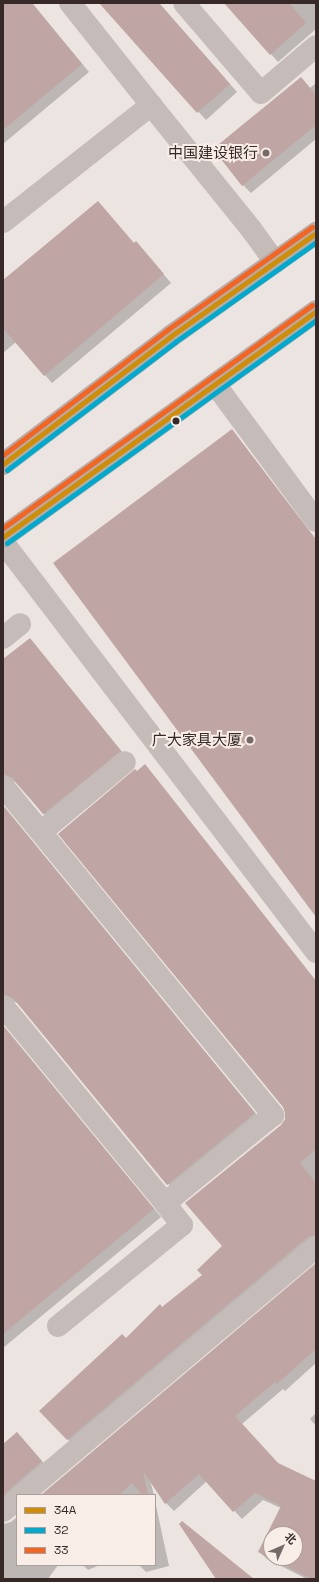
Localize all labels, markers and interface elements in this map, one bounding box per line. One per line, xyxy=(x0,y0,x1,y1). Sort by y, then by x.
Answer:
place label: 中国建设银行 xyxy=(168,144,258,162)
marker: 中国建设银行 xyxy=(261,148,271,158)
unlabelled marker xyxy=(171,416,181,426)
place label: 广大家具大厦 xyxy=(152,731,242,749)
marker: 广大家具大厦 xyxy=(245,735,255,745)
legend xyxy=(16,1494,156,1566)
text: 34A xyxy=(54,1502,76,1518)
text: 32 xyxy=(54,1522,68,1538)
north arrow xyxy=(263,1526,303,1566)
text: 北 xyxy=(282,1529,300,1547)
text: 33 xyxy=(54,1542,69,1558)

